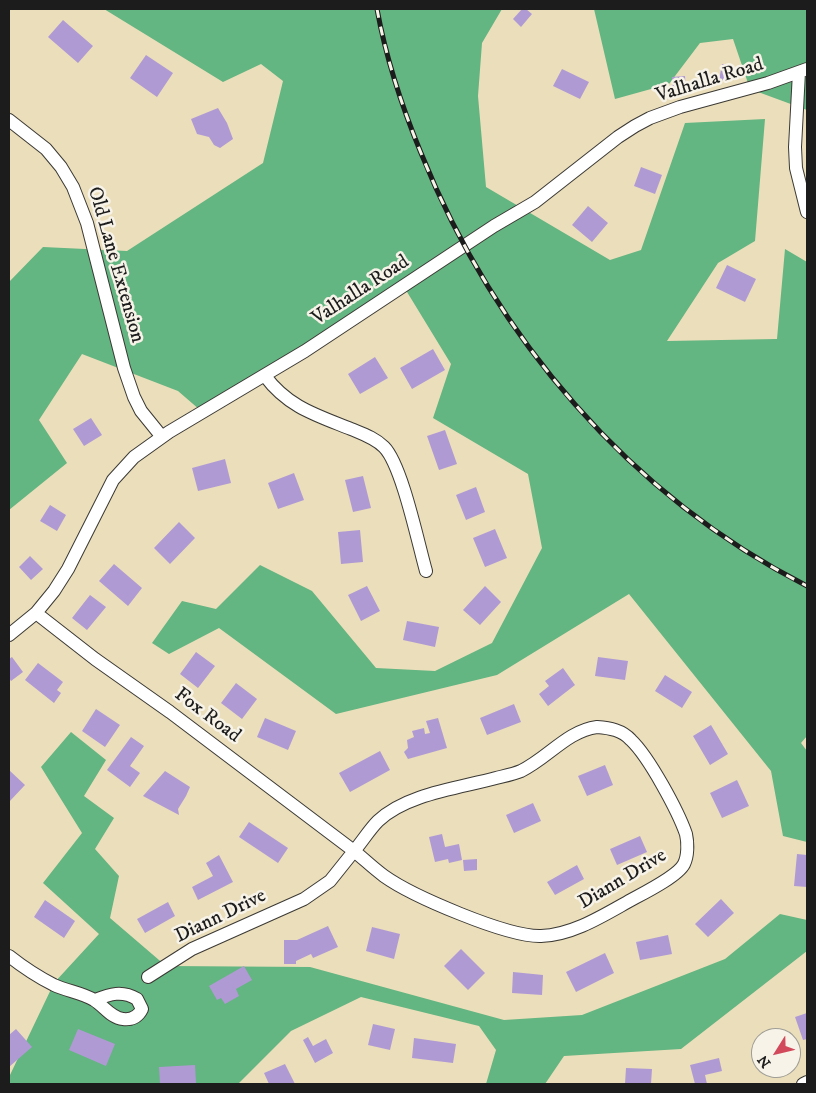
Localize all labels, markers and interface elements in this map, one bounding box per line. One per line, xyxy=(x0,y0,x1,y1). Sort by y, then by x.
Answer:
street label: Valhalla Road xyxy=(653,53,767,109)
street label: Old Lane Extension xyxy=(81,184,149,346)
street label: Valhalla Road xyxy=(308,251,414,331)
street label: Fox Road xyxy=(169,683,245,749)
street label: Diann Drive xyxy=(575,844,671,916)
street label: Diann Drive xyxy=(172,885,270,949)
north arrow xyxy=(751,1028,801,1078)
text: N xyxy=(754,1051,775,1071)

